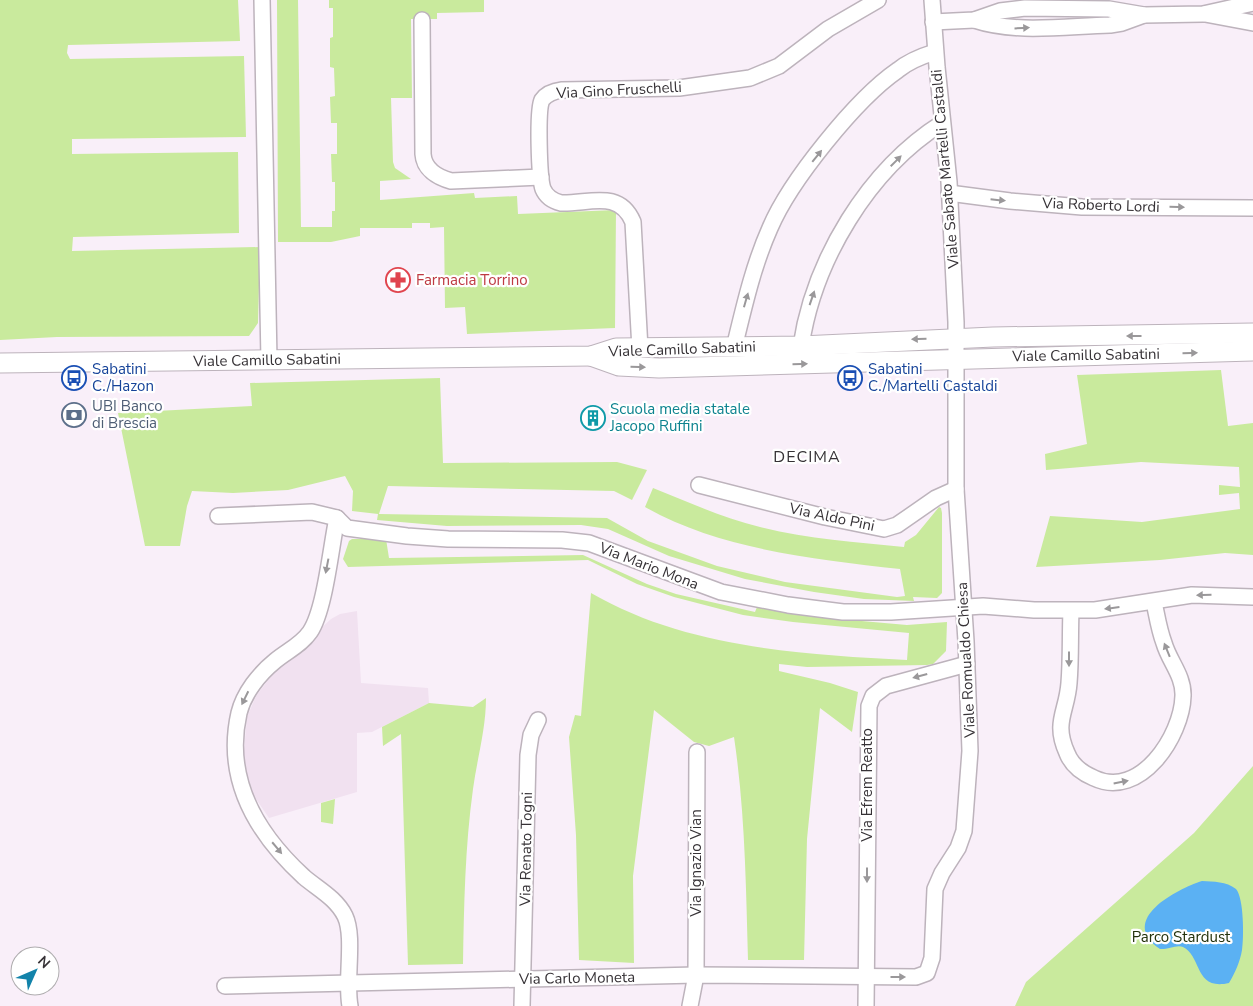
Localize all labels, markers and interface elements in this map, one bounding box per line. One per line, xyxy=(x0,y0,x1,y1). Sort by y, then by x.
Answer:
one-way arrow xyxy=(1014,23,1030,31)
street label: Viale Sabato Martelli Castaldi xyxy=(926,69,964,270)
street label: Via Gino Fruschelli xyxy=(555,77,682,103)
one-way arrow xyxy=(811,150,822,163)
one-way arrow xyxy=(890,155,902,167)
street label: Via Roberto Lordi xyxy=(1041,193,1160,217)
one-way arrow xyxy=(990,196,1006,204)
one-way arrow xyxy=(1170,203,1186,211)
pharmacy icon: Farmacia Torrino xyxy=(385,267,411,293)
place label: Farmacia Torrino xyxy=(416,270,528,290)
one-way arrow xyxy=(809,290,817,305)
one-way arrow xyxy=(742,293,750,308)
one-way arrow xyxy=(1126,332,1142,340)
street label: Viale Camillo Sabatini xyxy=(607,336,756,362)
one-way arrow xyxy=(911,336,927,344)
street label: Viale Camillo Sabatini xyxy=(1011,344,1160,366)
street label: Viale Camillo Sabatini xyxy=(192,349,341,371)
one-way arrow xyxy=(1183,349,1199,357)
place label: Sabatini C./Hazon xyxy=(92,359,154,396)
place label: Sabatini C./Martelli Castaldi xyxy=(868,359,998,396)
one-way arrow xyxy=(793,360,809,368)
one-way arrow xyxy=(630,363,646,371)
bus stop icon: Sabatini C./Hazon xyxy=(61,365,87,391)
bus stop icon: Sabatini C./Martelli Castaldi xyxy=(837,365,863,391)
place label: UBI Banco di Brescia xyxy=(92,396,163,433)
place label: Scuola media statale Jacopo Ruffini xyxy=(609,399,750,436)
bank icon: UBI Banco di Brescia xyxy=(61,402,87,428)
building icon: Scuola media statale Jacopo Ruffini xyxy=(580,405,606,431)
district label: DECIMA xyxy=(773,446,841,468)
street label: Via Aldo Pini xyxy=(786,498,877,536)
street label: Via Mario Mona xyxy=(595,537,702,594)
one-way arrow xyxy=(323,558,331,574)
street label: Viale Romualdo Chiesa xyxy=(952,582,980,739)
one-way arrow xyxy=(1196,591,1212,599)
one-way arrow xyxy=(1104,604,1120,612)
one-way arrow xyxy=(1162,643,1170,657)
one-way arrow xyxy=(1065,652,1073,668)
one-way arrow xyxy=(913,672,928,680)
one-way arrow xyxy=(241,691,249,705)
street label: Via Efrem Reatto xyxy=(857,728,877,843)
one-way arrow xyxy=(1114,778,1130,786)
street label: Via Renato Togni xyxy=(515,792,537,907)
street label: Via Ignazio Vian xyxy=(686,809,706,918)
one-way arrow xyxy=(271,841,282,854)
one-way arrow xyxy=(863,867,871,883)
park label: Parco Stardust xyxy=(1132,927,1231,947)
north arrow xyxy=(10,946,60,996)
text: N xyxy=(33,952,54,973)
street label: Via Carlo Moneta xyxy=(518,967,635,989)
one-way arrow xyxy=(890,973,906,981)

